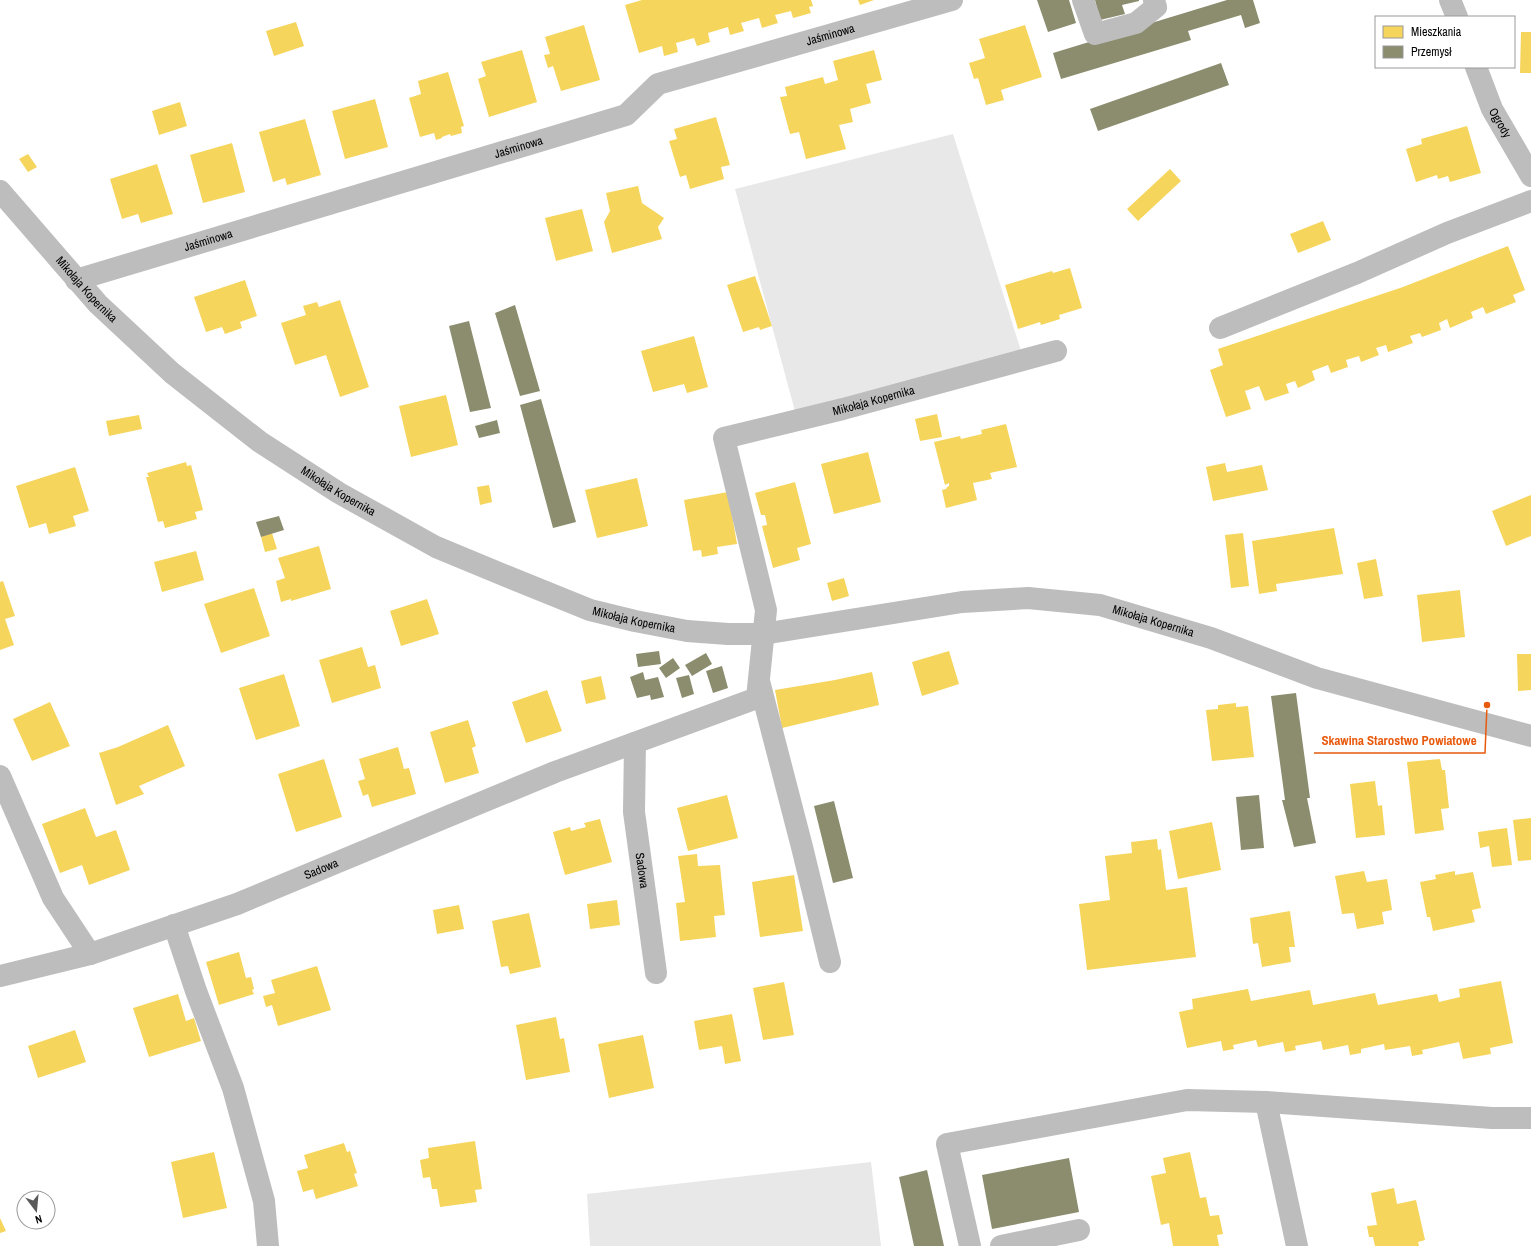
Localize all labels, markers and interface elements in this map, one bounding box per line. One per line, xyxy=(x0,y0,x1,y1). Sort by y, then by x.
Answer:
legend xyxy=(1375,16,1515,68)
street label: Jaśminowa xyxy=(804,20,857,49)
text: Mieszkania xyxy=(1411,24,1462,40)
text: Przemysł xyxy=(1411,44,1452,60)
street label: Ogrody xyxy=(1485,105,1515,141)
street label: Jaśminowa xyxy=(492,132,545,162)
street label: Jaśminowa xyxy=(182,225,235,255)
street label: Mikołaja Kopernika xyxy=(52,253,121,326)
street label: Mikołaja Kopernika xyxy=(831,382,917,419)
street label: Mikołaja Kopernika xyxy=(298,463,379,520)
street label: Mikołaja Kopernika xyxy=(1111,601,1196,641)
street label: Mikołaja Kopernika xyxy=(591,603,677,637)
callout: Skawina Starostwo Powiatowe xyxy=(1314,728,1485,753)
text: Skawina Starostwo Powiatowe xyxy=(1321,732,1477,749)
street label: Sadowa xyxy=(632,852,652,890)
street label: Sadowa xyxy=(302,855,341,883)
north arrow xyxy=(16,1190,56,1230)
text: N xyxy=(34,1212,44,1227)

